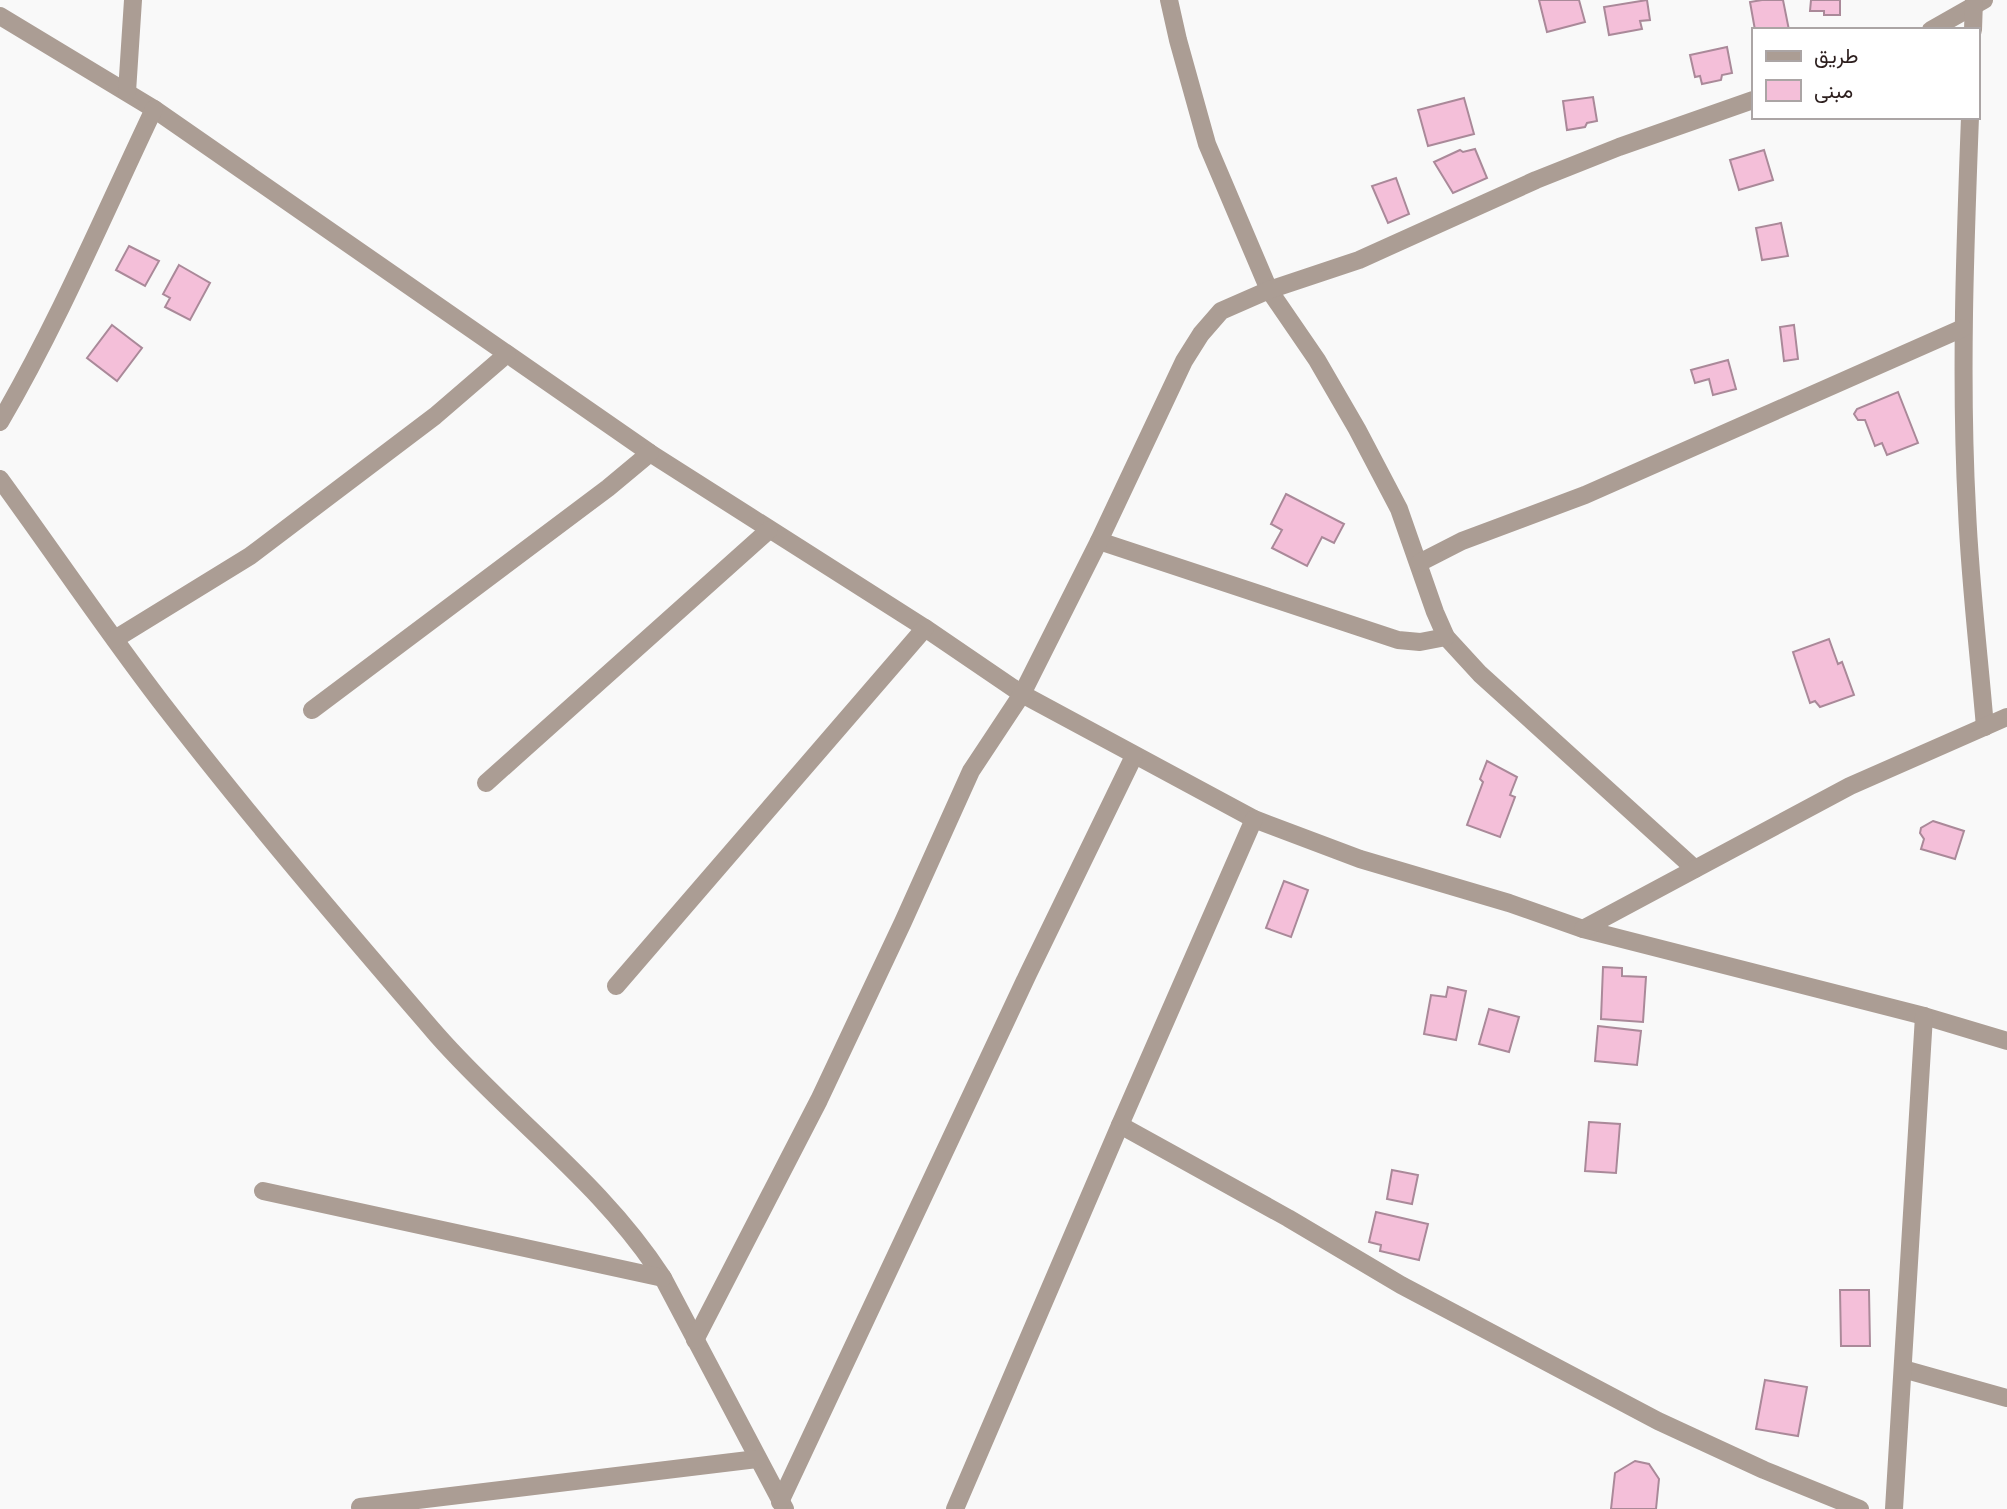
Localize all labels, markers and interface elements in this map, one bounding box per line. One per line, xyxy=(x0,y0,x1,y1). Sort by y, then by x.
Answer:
legend xyxy=(1752,28,1979,119)
text: طريق xyxy=(1814,42,1859,69)
text: مبنى xyxy=(1814,77,1853,103)

